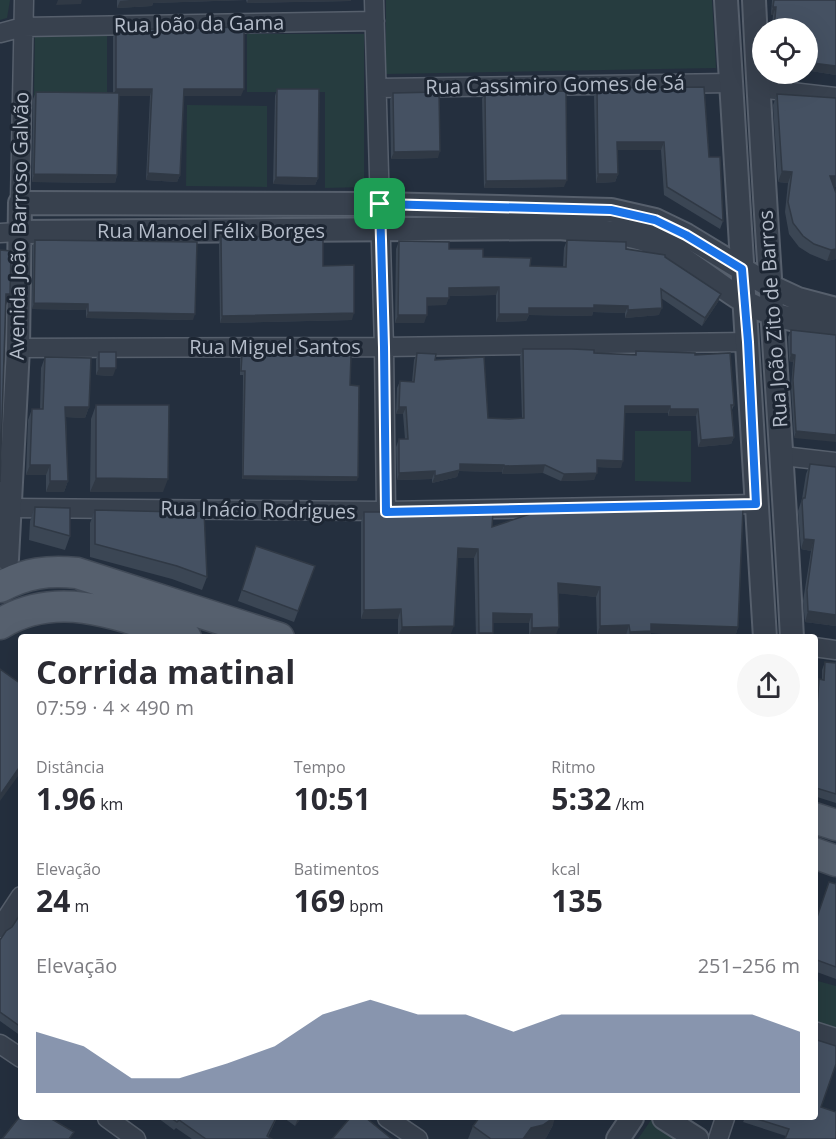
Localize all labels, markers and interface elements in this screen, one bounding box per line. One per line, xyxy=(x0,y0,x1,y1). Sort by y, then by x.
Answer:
street label: Rua João da Gama xyxy=(114,9,284,38)
map controls xyxy=(752,18,818,84)
button: locate xyxy=(752,18,818,84)
street label: Rua Cassimiro Gomes de Sá xyxy=(425,69,685,100)
street label: Avenida João Barroso Galvão xyxy=(3,92,34,360)
pin xyxy=(354,178,405,229)
icon: arrive xyxy=(363,187,396,220)
street label: Rua João Zito de Barros xyxy=(751,209,794,429)
street label: Rua Manoel Félix Borges xyxy=(97,217,325,244)
street label: Rua Miguel Santos xyxy=(189,333,361,360)
street label: Rua Inácio Rodrigues xyxy=(160,494,356,525)
text: Corrida matinal xyxy=(36,649,295,694)
button: share xyxy=(737,654,800,717)
text: 07:59 · 4 × 490 m xyxy=(36,694,194,721)
text: Distância xyxy=(36,756,104,778)
text: Tempo xyxy=(294,756,346,778)
text: Ritmo xyxy=(551,756,595,778)
text: 1.96 xyxy=(36,778,96,819)
text: 10:51 xyxy=(294,778,371,819)
text: 5:32 xyxy=(551,778,611,819)
text: km xyxy=(96,793,123,815)
text: /km xyxy=(611,793,645,815)
text: Elevação xyxy=(36,858,101,880)
text: Batimentos xyxy=(294,858,379,880)
text: kcal xyxy=(551,858,580,880)
text: 24 xyxy=(36,880,70,921)
text: 169 xyxy=(294,880,345,921)
text: 135 xyxy=(551,880,603,921)
text: m xyxy=(70,895,89,917)
text: bpm xyxy=(345,895,384,917)
text: Elevação xyxy=(36,952,117,979)
text: 251–256 m xyxy=(698,952,800,979)

